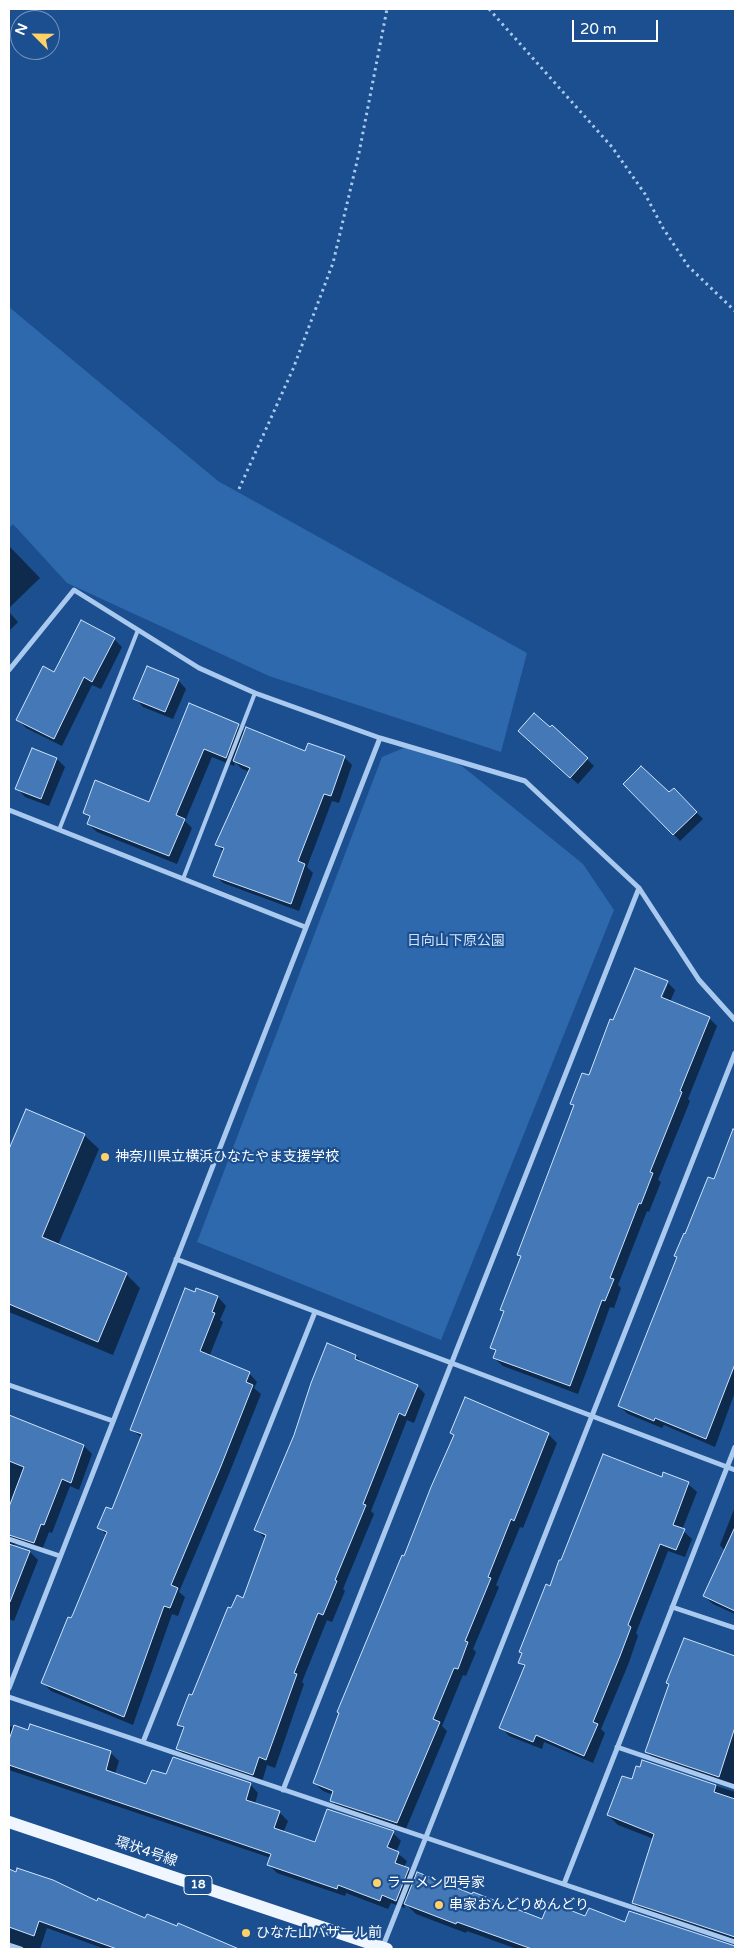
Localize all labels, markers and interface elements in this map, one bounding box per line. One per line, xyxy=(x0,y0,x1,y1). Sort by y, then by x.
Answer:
north arrow xyxy=(10,10,60,60)
scale bar xyxy=(574,10,660,42)
text: 20 m xyxy=(580,20,617,38)
text: N xyxy=(12,21,32,38)
park label: 日向山下原公園 xyxy=(407,933,505,949)
place label: 神奈川県立横浜ひなたやま支援学校 xyxy=(115,1149,339,1165)
marker: 神奈川県立横浜ひなたやま支援学校 xyxy=(99,1151,111,1163)
street label: 環状4号線 xyxy=(113,1834,179,1870)
place label: ラーメン四号家 xyxy=(387,1875,485,1891)
road number: 18 xyxy=(184,1876,212,1894)
marker: ラーメン四号家 xyxy=(371,1877,383,1889)
place label: 串家おんどりめんどり xyxy=(449,1897,589,1913)
marker: 串家おんどりめんどり xyxy=(433,1899,445,1911)
place label: ひなた山バザール前 xyxy=(256,1925,382,1941)
marker: ひなた山バザール前 xyxy=(240,1927,252,1939)

